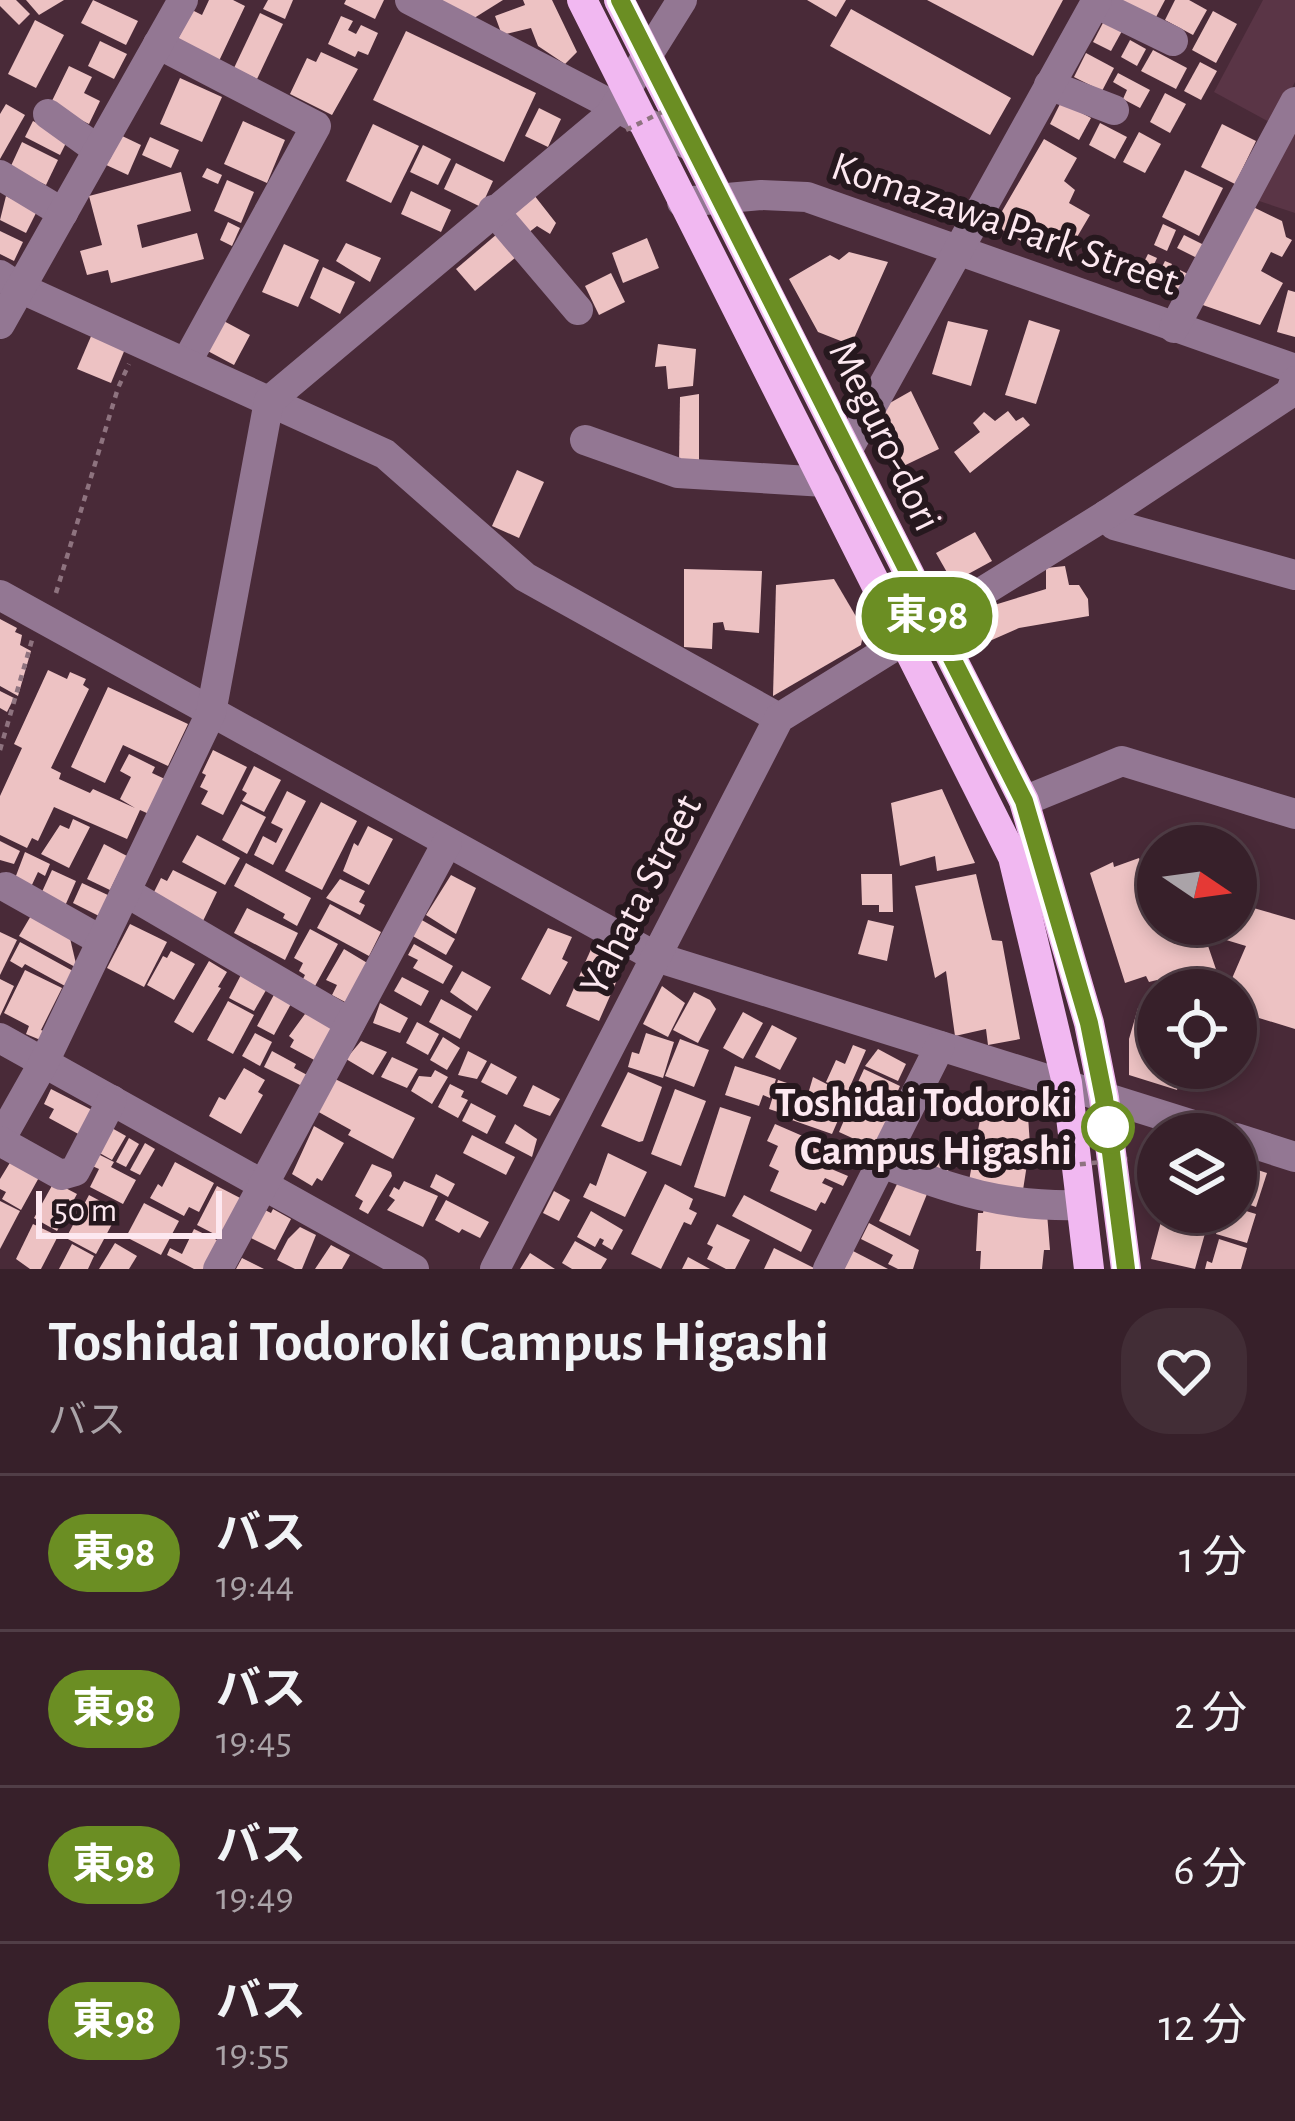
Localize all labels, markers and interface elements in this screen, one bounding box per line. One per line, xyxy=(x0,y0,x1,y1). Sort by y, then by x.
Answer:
street label: Komazawa Park Street xyxy=(826,145,1184,303)
street label: Meguro-dori xyxy=(821,334,949,538)
line badge: 東98 xyxy=(858,577,996,655)
text: 東98 xyxy=(886,595,969,637)
street label: Yahata Street xyxy=(573,788,709,1002)
north arrow xyxy=(1137,825,1257,945)
map controls xyxy=(1137,825,1257,1233)
button: locate xyxy=(1137,969,1257,1089)
place label: Toshidai Todoroki Campus Higashi xyxy=(775,1082,1072,1172)
marker: Toshidai Todoroki Campus Higashi xyxy=(1083,1102,1133,1152)
button: layers xyxy=(1137,1113,1257,1233)
scale bar xyxy=(36,1185,222,1238)
text: 50 m xyxy=(54,1195,117,1228)
button: heart xyxy=(1121,1308,1247,1434)
text: Toshidai Todoroki Campus Higashi xyxy=(48,1314,829,1371)
text: バス xyxy=(48,1402,126,1441)
text: バス xyxy=(216,1512,306,1557)
text: 東98 xyxy=(73,1532,156,1574)
text: 1 分 xyxy=(1179,1536,1247,1581)
text: 19:44 xyxy=(216,1566,294,1605)
text: バス xyxy=(216,1668,306,1713)
text: 東98 xyxy=(73,1688,156,1730)
text: 2 分 xyxy=(1174,1692,1247,1737)
text: 19:45 xyxy=(216,1722,292,1761)
text: バス xyxy=(216,1824,306,1869)
text: 東98 xyxy=(73,1844,156,1886)
text: 6 分 xyxy=(1173,1848,1247,1893)
text: 19:49 xyxy=(216,1878,294,1917)
text: バス xyxy=(216,1980,306,2025)
text: 東98 xyxy=(73,2000,156,2042)
text: 12 分 xyxy=(1159,2004,1247,2049)
text: 19:55 xyxy=(216,2034,289,2073)

